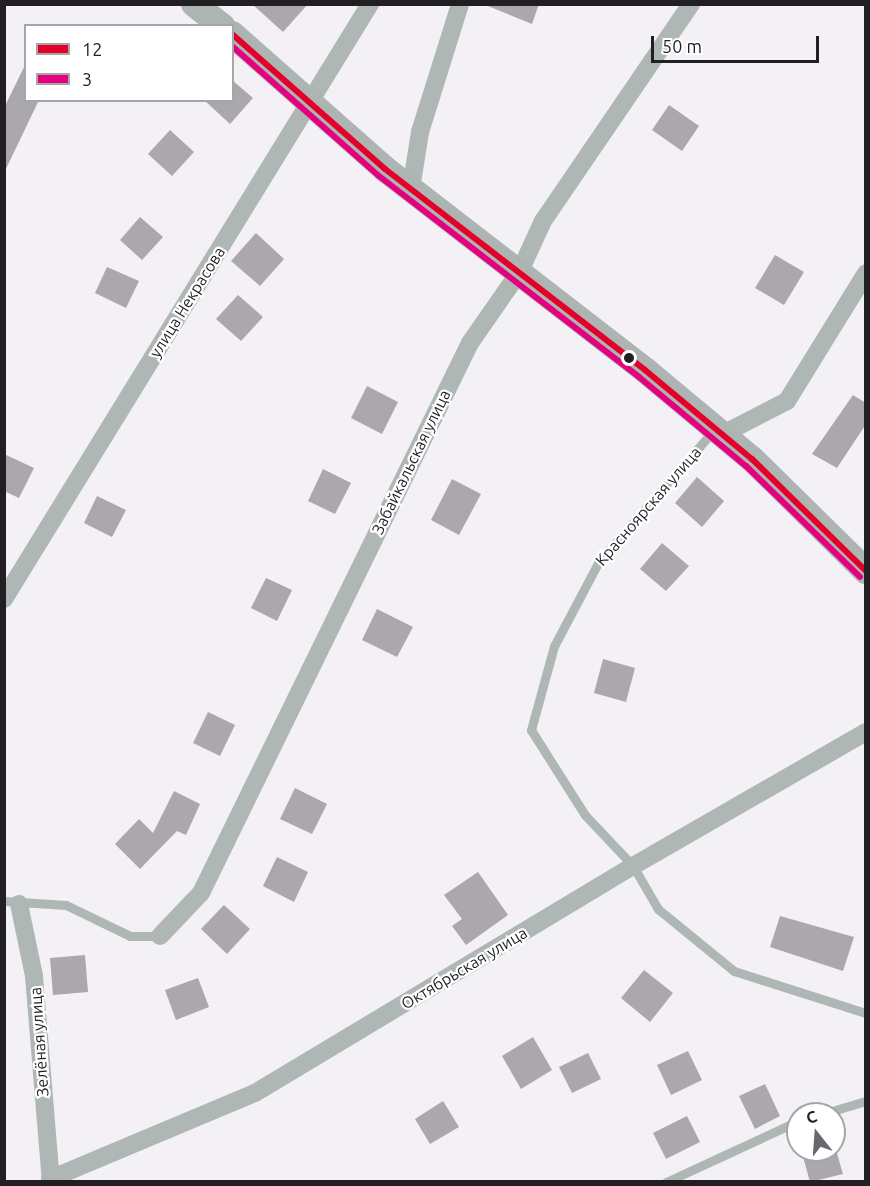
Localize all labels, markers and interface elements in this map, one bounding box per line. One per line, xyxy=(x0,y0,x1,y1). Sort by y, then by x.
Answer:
legend xyxy=(24,24,234,102)
scale bar xyxy=(654,24,822,62)
text: 50 m xyxy=(662,36,702,56)
text: 12 xyxy=(82,39,102,59)
text: 3 xyxy=(82,69,92,89)
street label: улица Некрасова xyxy=(145,243,229,361)
unlabelled marker xyxy=(623,352,635,364)
street label: Забайкальская улица xyxy=(368,387,454,537)
street label: Красноярская улица xyxy=(591,443,705,569)
street label: Октябрьская улица xyxy=(398,923,530,1013)
street label: Зелёная улица xyxy=(26,987,52,1097)
north arrow xyxy=(786,1102,846,1162)
text: С xyxy=(804,1107,819,1127)

